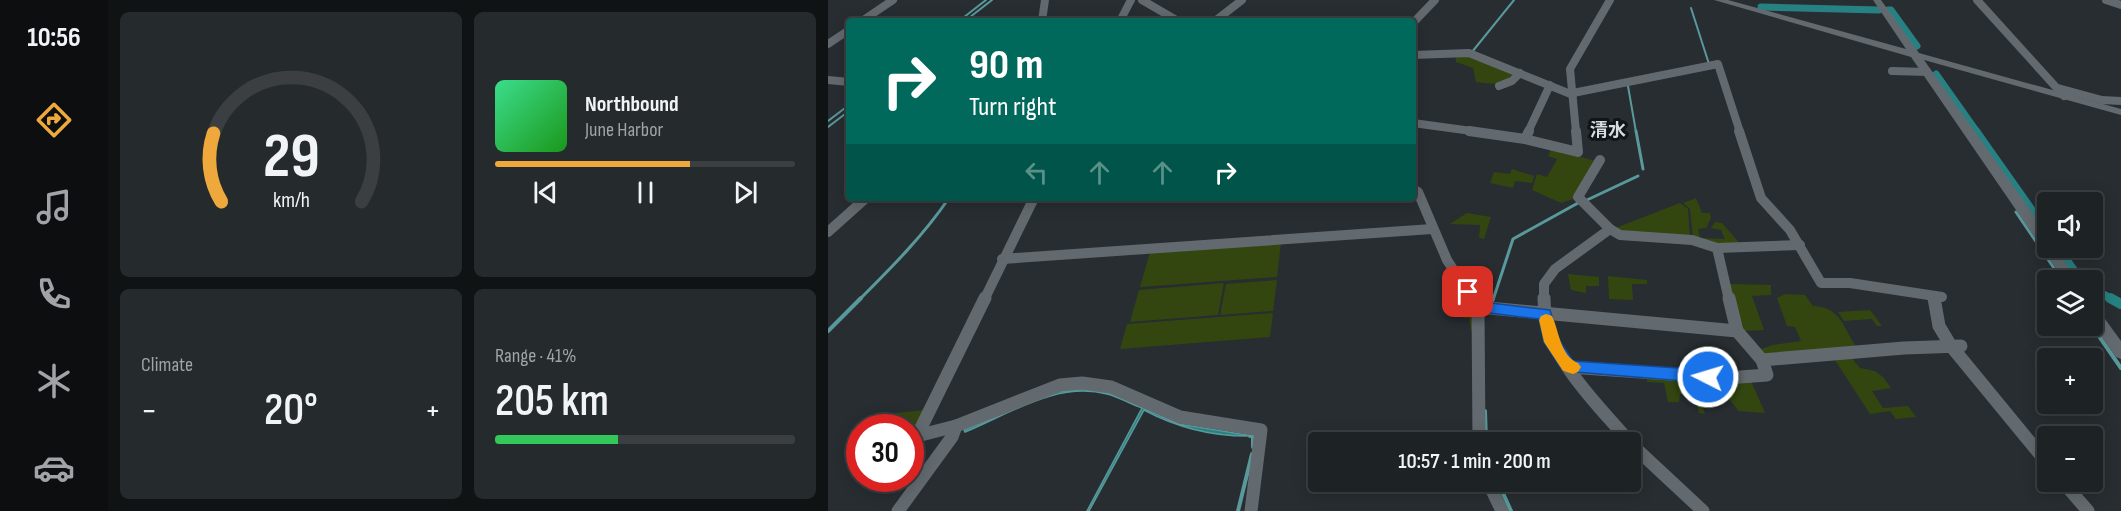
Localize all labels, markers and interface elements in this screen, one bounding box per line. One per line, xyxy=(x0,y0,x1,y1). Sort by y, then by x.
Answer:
text: 10:56 xyxy=(27,22,81,54)
text: 90 m xyxy=(969,40,1043,91)
icon: right xyxy=(870,42,948,120)
text: Northbound xyxy=(585,91,679,118)
text: Turn right xyxy=(969,91,1056,123)
icon: directions xyxy=(33,99,75,141)
text: June Harbor xyxy=(585,118,663,142)
text: 29 xyxy=(263,120,319,195)
district label: 清水 xyxy=(1590,120,1626,141)
icon: left xyxy=(1020,156,1053,189)
icon: ahead xyxy=(1083,156,1116,189)
icon: ahead xyxy=(1146,156,1179,189)
icon: right xyxy=(1209,156,1242,189)
icon: previous xyxy=(529,176,562,209)
icon: pause xyxy=(629,176,662,209)
icon: next xyxy=(729,176,762,209)
icon: music xyxy=(33,186,75,228)
text: km/h xyxy=(272,188,310,213)
map controls xyxy=(2037,192,2103,492)
button: sound xyxy=(2037,192,2103,258)
pin xyxy=(1442,266,1493,317)
button: layers xyxy=(2037,270,2103,336)
icon: phone xyxy=(33,273,75,315)
icon: arrive xyxy=(1451,275,1484,308)
text: Range · 41% xyxy=(495,344,576,368)
position arrow xyxy=(1676,345,1740,409)
button: + xyxy=(2037,348,2103,414)
text: Climate xyxy=(141,353,193,377)
icon: climate xyxy=(33,360,75,402)
text: 205 km xyxy=(495,374,609,429)
text: 20° xyxy=(264,383,318,438)
text: − xyxy=(141,391,157,431)
text: + xyxy=(425,391,441,431)
speed limit sign: 30 xyxy=(846,414,924,492)
button: − xyxy=(2037,426,2103,492)
icon: car xyxy=(33,447,75,489)
text: 10:57 · 1 min · 200 m xyxy=(1398,448,1551,475)

